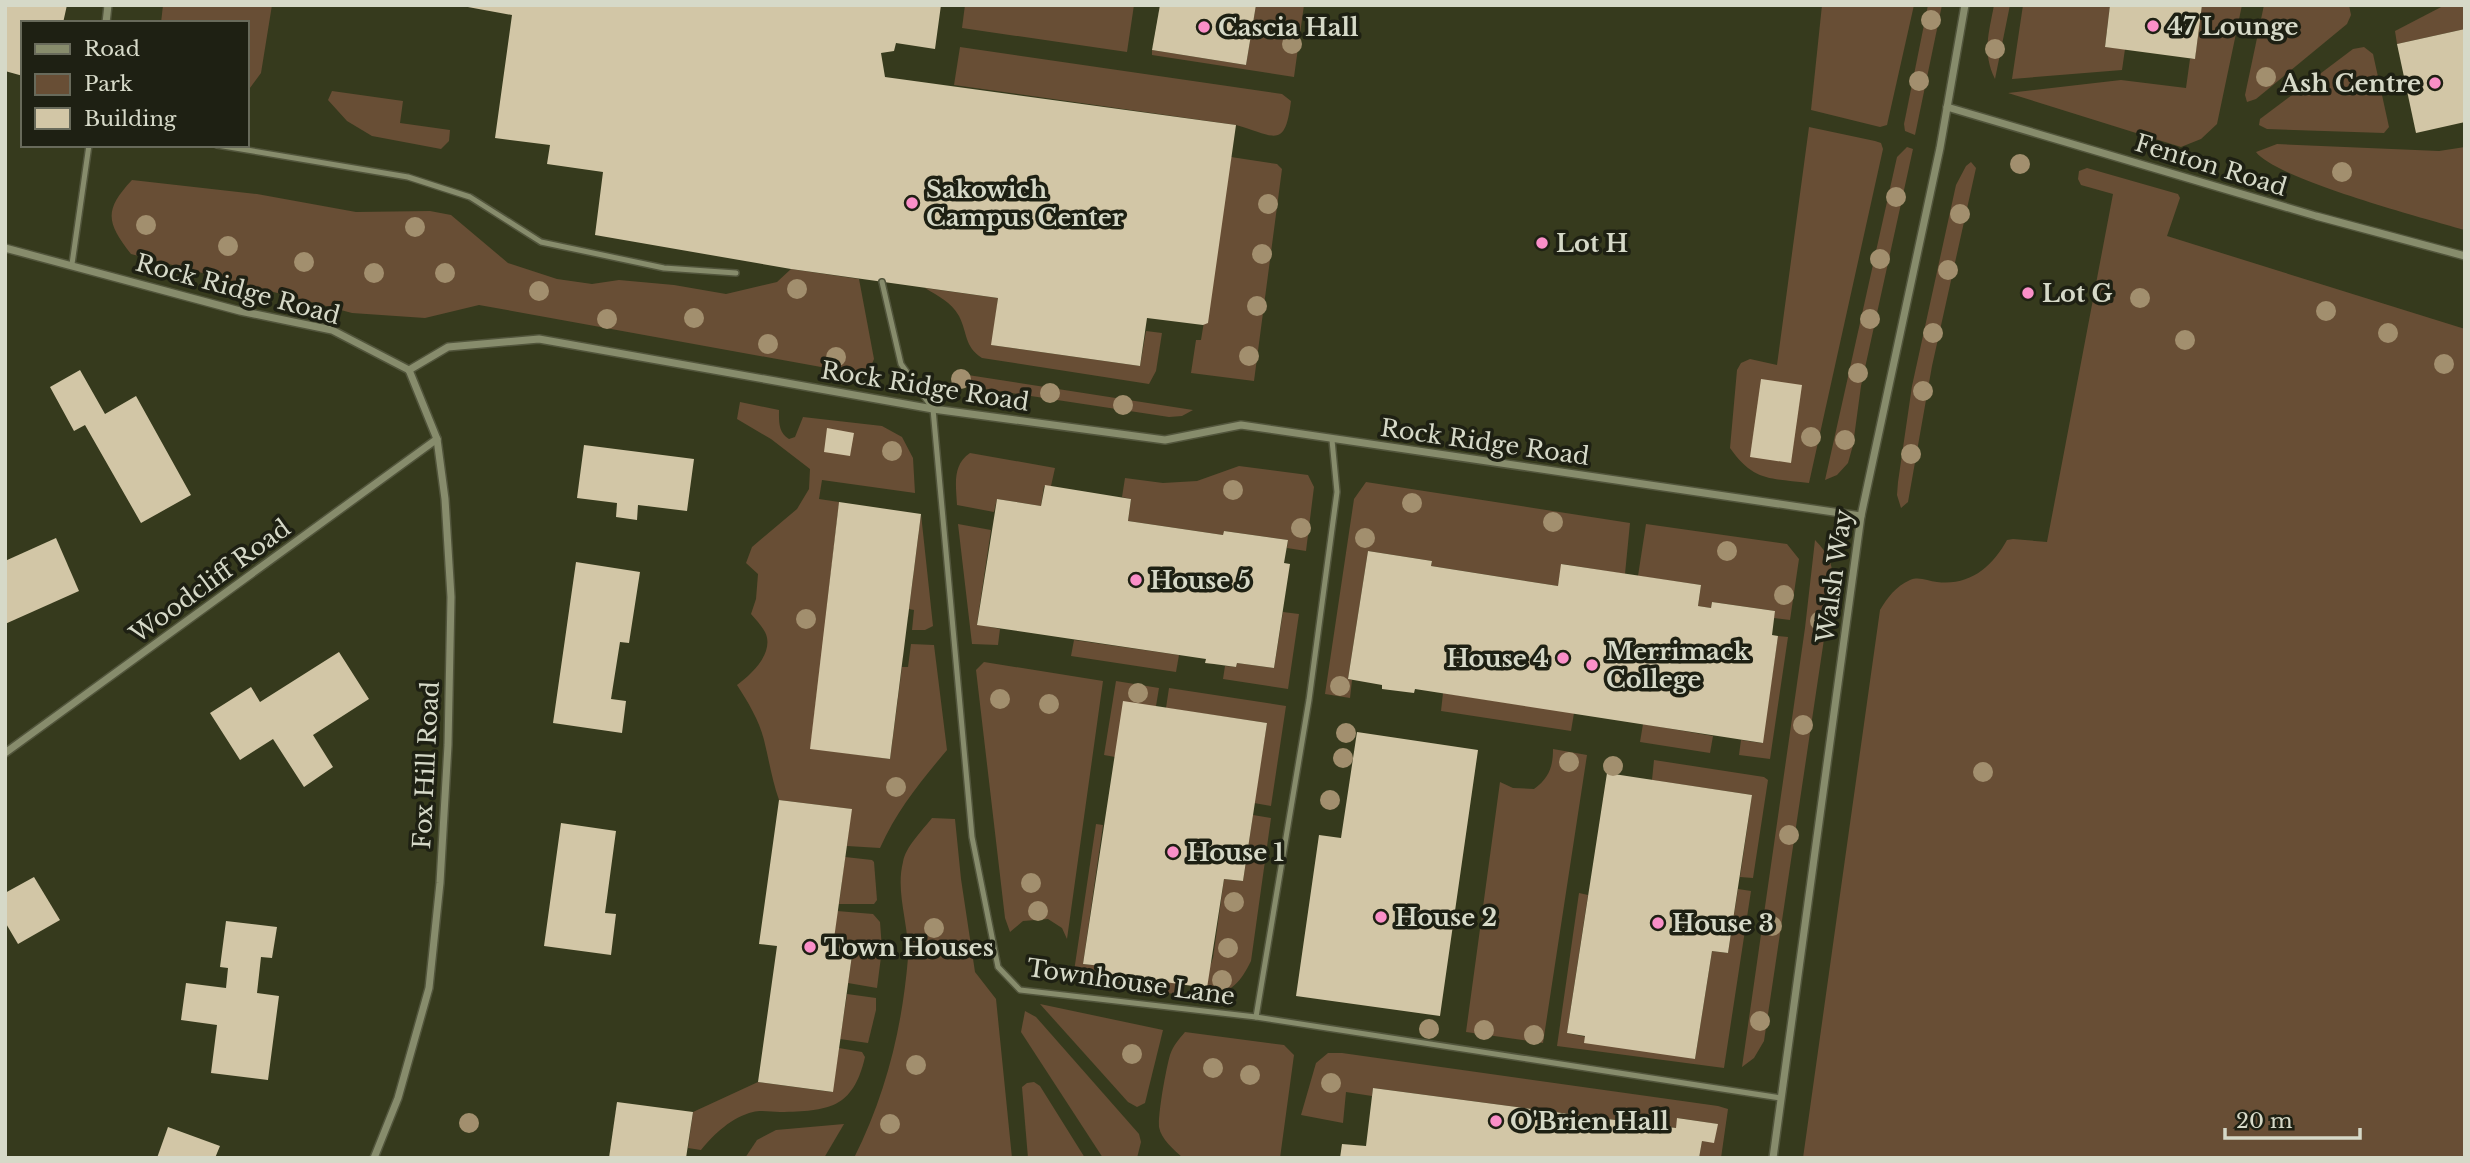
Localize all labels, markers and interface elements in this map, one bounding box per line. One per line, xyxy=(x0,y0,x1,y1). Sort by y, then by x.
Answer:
place label: 47 Lounge xyxy=(2167,12,2299,41)
place label: Cascia Hall xyxy=(1218,13,1359,42)
marker: 47 Lounge xyxy=(2145,18,2161,34)
marker: Cascia Hall xyxy=(1196,19,1212,35)
legend xyxy=(21,21,248,147)
text: Road xyxy=(84,36,140,62)
place label: Ash Centre xyxy=(2280,69,2421,98)
text: Park xyxy=(84,71,133,97)
marker: Ash Centre xyxy=(2427,75,2443,91)
text: Building xyxy=(84,106,177,132)
street label: Fenton Road xyxy=(2131,128,2291,202)
place label: Sakowich Campus Center xyxy=(926,175,1124,232)
marker: Sakowich Campus Center xyxy=(904,195,920,211)
place label: Lot H xyxy=(1556,229,1628,258)
marker: Lot H xyxy=(1534,235,1550,251)
street label: Rock Ridge Road xyxy=(133,248,343,330)
place label: Lot G xyxy=(2042,279,2113,308)
marker: Lot G xyxy=(2020,285,2036,301)
street label: Rock Ridge Road xyxy=(819,355,1031,417)
street label: Rock Ridge Road xyxy=(1379,413,1591,471)
street label: Walsh Way xyxy=(1810,507,1858,646)
street label: Woodcliff Road xyxy=(123,513,296,649)
place label: House 5 xyxy=(1150,566,1251,595)
marker: House 5 xyxy=(1128,572,1144,588)
place label: Merrimack College xyxy=(1606,637,1750,694)
place label: House 4 xyxy=(1446,644,1549,673)
marker: House 4 xyxy=(1555,650,1571,666)
marker: Merrimack College xyxy=(1584,657,1600,673)
street label: Fox Hill Road xyxy=(407,680,445,850)
place label: House 1 xyxy=(1187,838,1284,867)
marker: House 1 xyxy=(1165,844,1181,860)
place label: House 2 xyxy=(1395,903,1497,932)
marker: House 2 xyxy=(1373,909,1389,925)
place label: House 3 xyxy=(1672,909,1774,938)
marker: House 3 xyxy=(1650,915,1666,931)
place label: Town Houses xyxy=(824,933,994,962)
marker: Town Houses xyxy=(802,939,818,955)
street label: Townhouse Lane xyxy=(1025,953,1237,1011)
scale bar xyxy=(2225,1096,2360,1140)
place label: O'Brien Hall xyxy=(1510,1107,1669,1136)
text: 20 m xyxy=(2236,1108,2293,1134)
marker: O'Brien Hall xyxy=(1488,1113,1504,1129)

